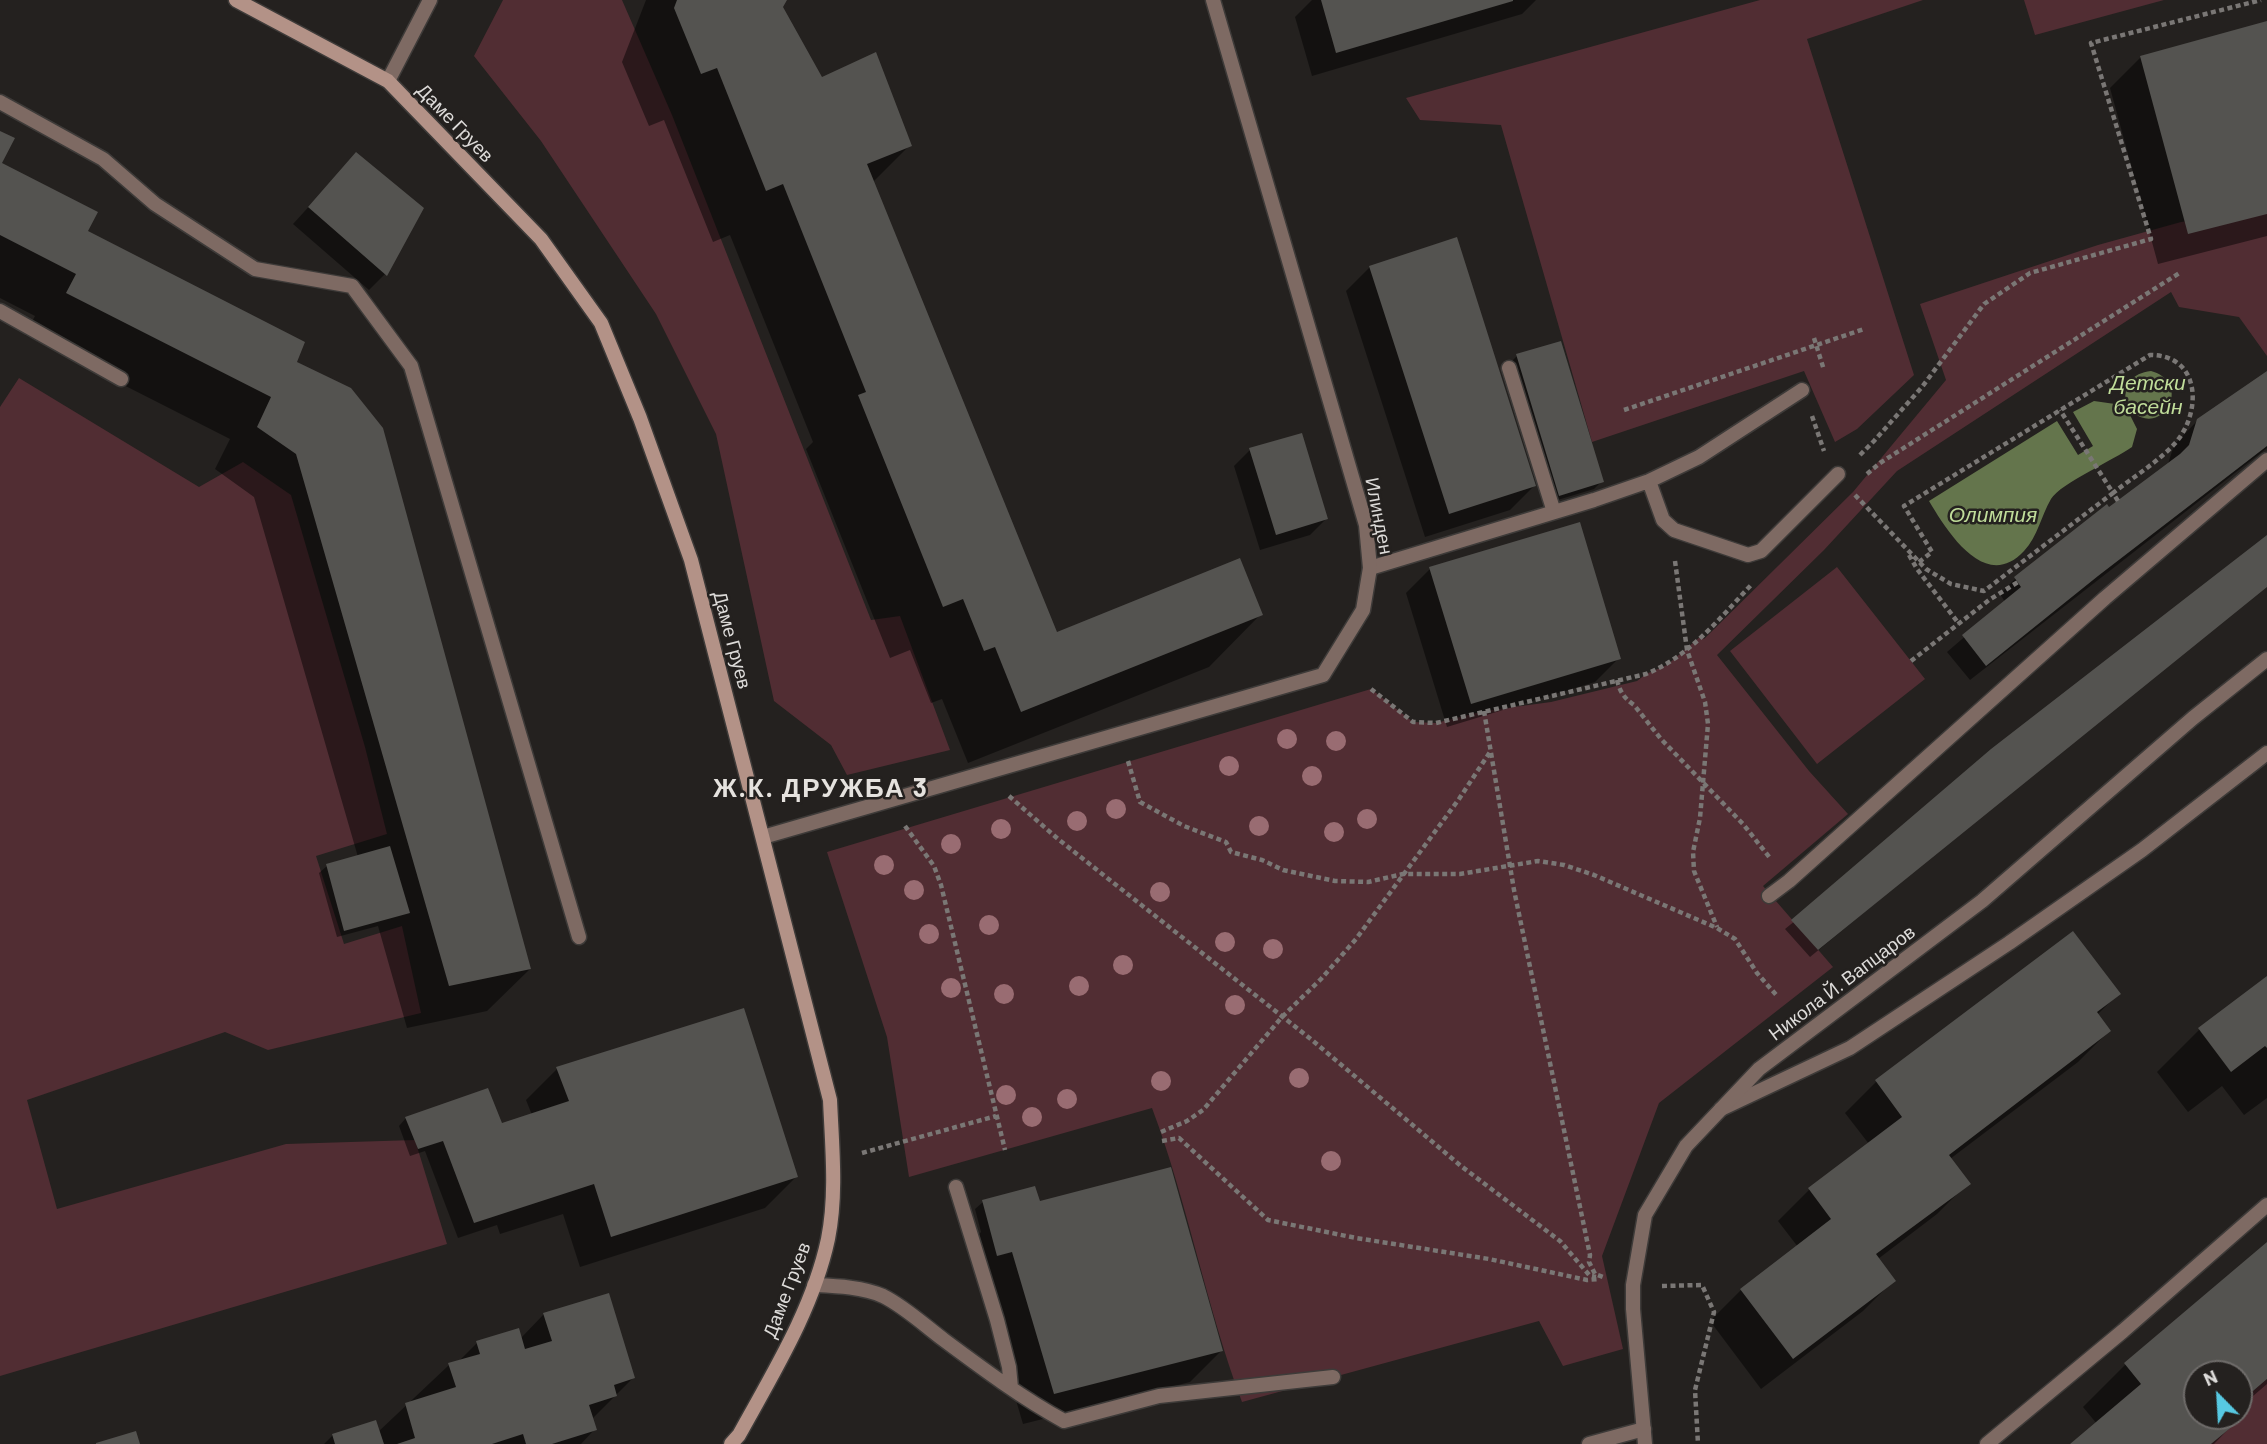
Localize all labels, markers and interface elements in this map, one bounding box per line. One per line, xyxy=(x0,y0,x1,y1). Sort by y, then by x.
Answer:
street label: Даме Груев xyxy=(412,79,498,167)
water label: Детски басейн xyxy=(2110,370,2186,420)
street label: Илинден xyxy=(1360,476,1398,556)
water label: Олимпия xyxy=(1949,502,2037,528)
street label: Даме Груев xyxy=(708,589,756,691)
district label: Ж.К. ДРУЖБА 3 xyxy=(715,772,927,804)
street label: Никола Й. Вапцаров xyxy=(1764,921,1920,1045)
street label: Даме Груев xyxy=(758,1239,816,1341)
north arrow xyxy=(2183,1360,2253,1430)
text: N xyxy=(2200,1364,2221,1390)

